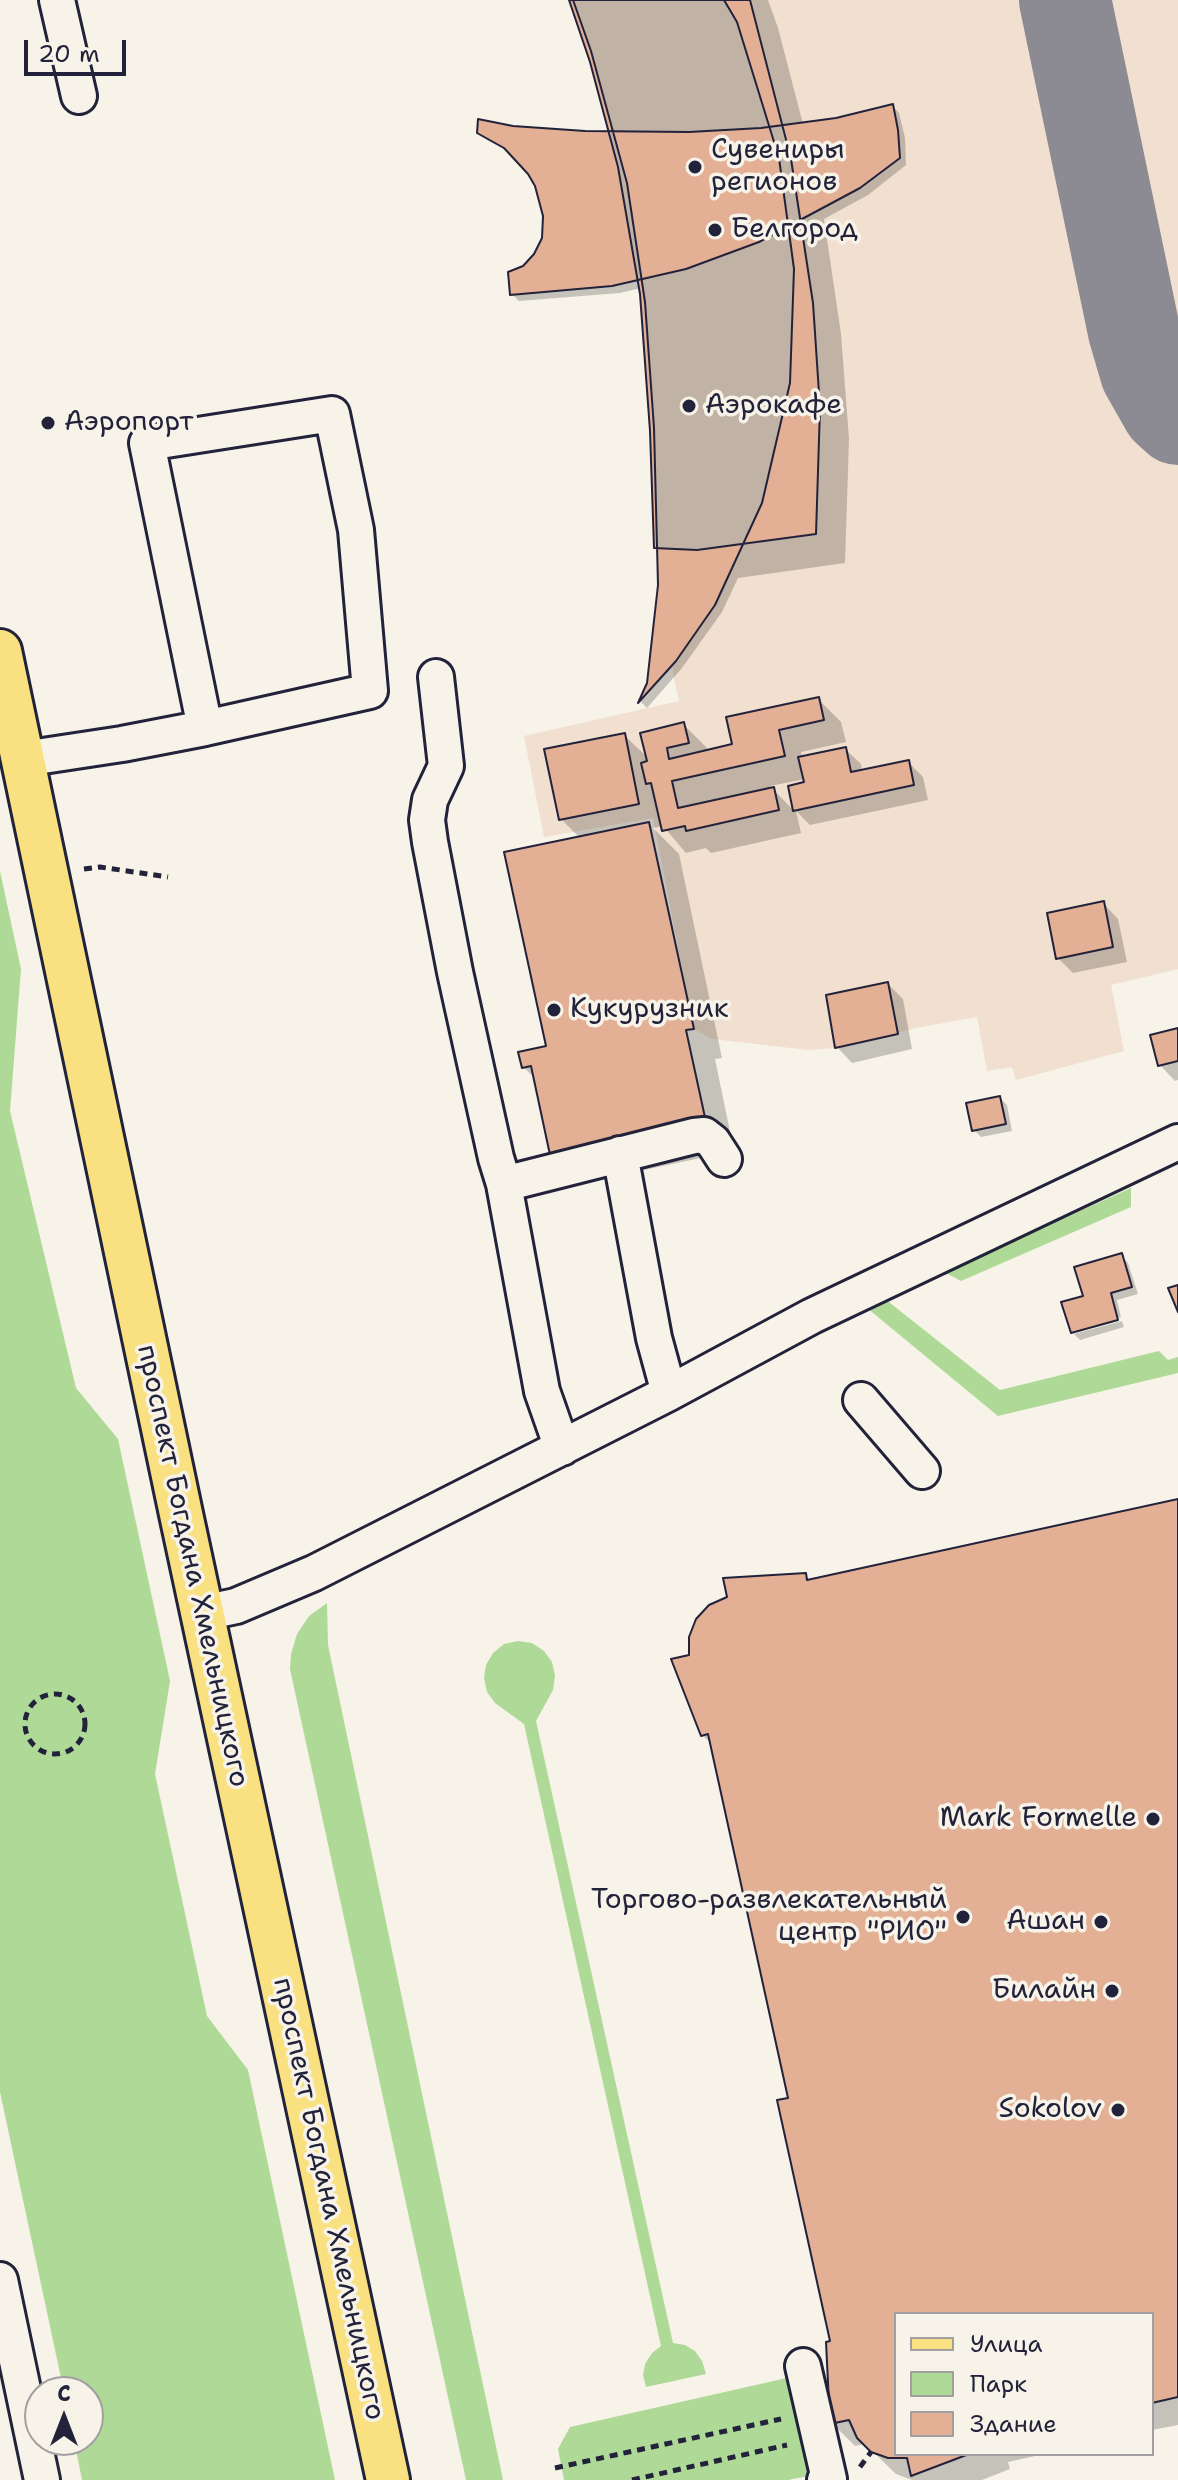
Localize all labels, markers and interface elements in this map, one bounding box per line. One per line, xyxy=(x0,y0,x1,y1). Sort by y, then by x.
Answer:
scale bar xyxy=(28,24,130,74)
text: 20 m xyxy=(38,38,100,70)
place label: Сувениры регионов xyxy=(711,134,845,200)
marker: Сувениры регионов xyxy=(686,158,704,176)
place label: Белгород xyxy=(731,213,858,247)
marker: Белгород xyxy=(706,221,724,239)
place label: Аэрокафе xyxy=(705,389,842,423)
marker: Аэрокафе xyxy=(680,397,698,415)
place label: Аэропорт xyxy=(64,406,194,440)
marker: Аэропорт xyxy=(39,414,57,432)
place label: Кукурузник xyxy=(570,993,729,1027)
marker: Кукурузник xyxy=(545,1001,563,1019)
street label: проспект Богдана Хмельницкого xyxy=(129,1342,255,1790)
place label: Mark Formelle xyxy=(940,1802,1137,1836)
marker: Mark Formelle xyxy=(1144,1810,1162,1828)
place label: Торгово-развлекательный центр "РИО" xyxy=(591,1884,947,1950)
place label: Ашан xyxy=(1006,1905,1085,1939)
marker: Торгово-развлекательный центр "РИО" xyxy=(954,1908,972,1926)
marker: Ашан xyxy=(1092,1913,1110,1931)
place label: Билайн xyxy=(992,1974,1096,2008)
street label: проспект Богдана Хмельницкого xyxy=(265,1975,391,2423)
marker: Билайн xyxy=(1103,1982,1121,2000)
place label: Sokolov xyxy=(999,2093,1102,2127)
marker: Sokolov xyxy=(1109,2101,1127,2119)
legend xyxy=(894,2312,1154,2456)
text: Улица xyxy=(970,2328,1043,2360)
text: Парк xyxy=(970,2368,1027,2400)
north arrow xyxy=(24,2376,104,2456)
text: С xyxy=(57,2379,71,2408)
text: Здание xyxy=(970,2408,1057,2440)

